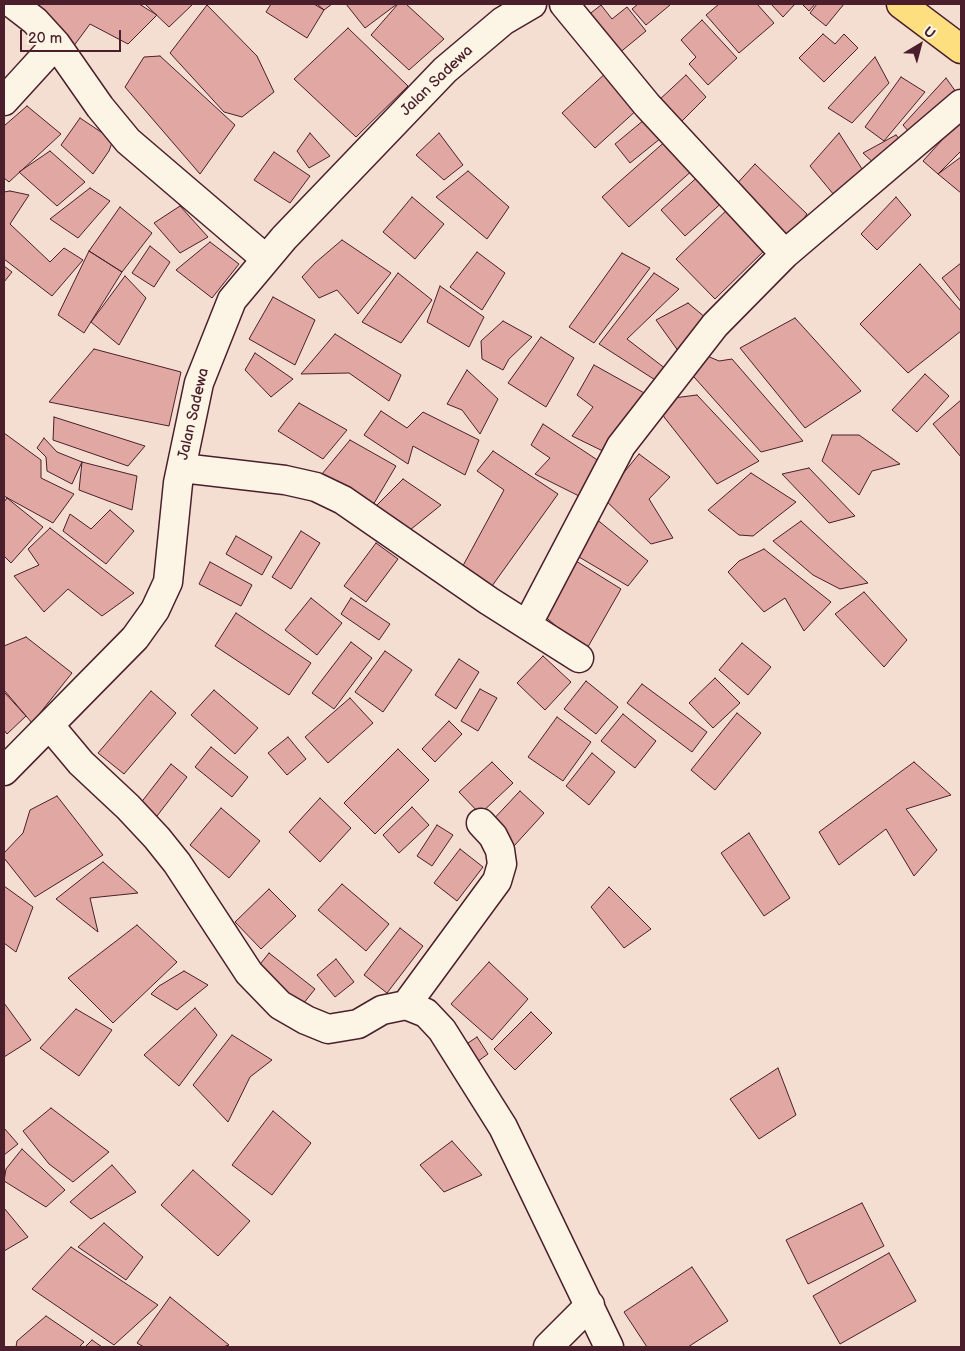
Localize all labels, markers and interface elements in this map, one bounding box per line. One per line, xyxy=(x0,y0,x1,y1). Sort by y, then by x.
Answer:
scale bar xyxy=(22,20,124,52)
north arrow xyxy=(895,20,945,70)
text: U xyxy=(920,23,938,42)
text: 20 m xyxy=(28,29,62,48)
street label: Jalan Sadewa xyxy=(397,42,477,120)
street label: Jalan Sadewa xyxy=(175,366,213,462)

